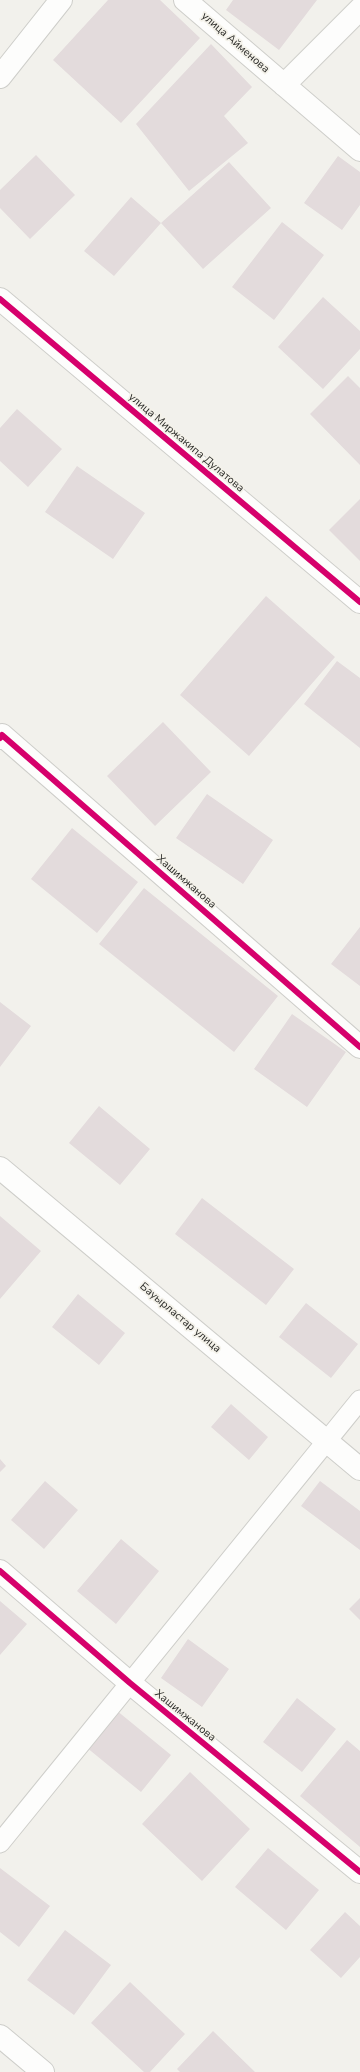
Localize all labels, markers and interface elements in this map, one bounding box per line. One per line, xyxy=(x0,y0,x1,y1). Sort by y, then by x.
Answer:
street label: улица Айменова xyxy=(198,10,272,76)
street label: улица Миржакипа Дулатова xyxy=(126,391,246,495)
street label: Хашимжанова xyxy=(153,853,219,911)
street label: Бауырластар улица xyxy=(137,1280,223,1356)
street label: Хашимжанова xyxy=(152,1687,218,1745)

